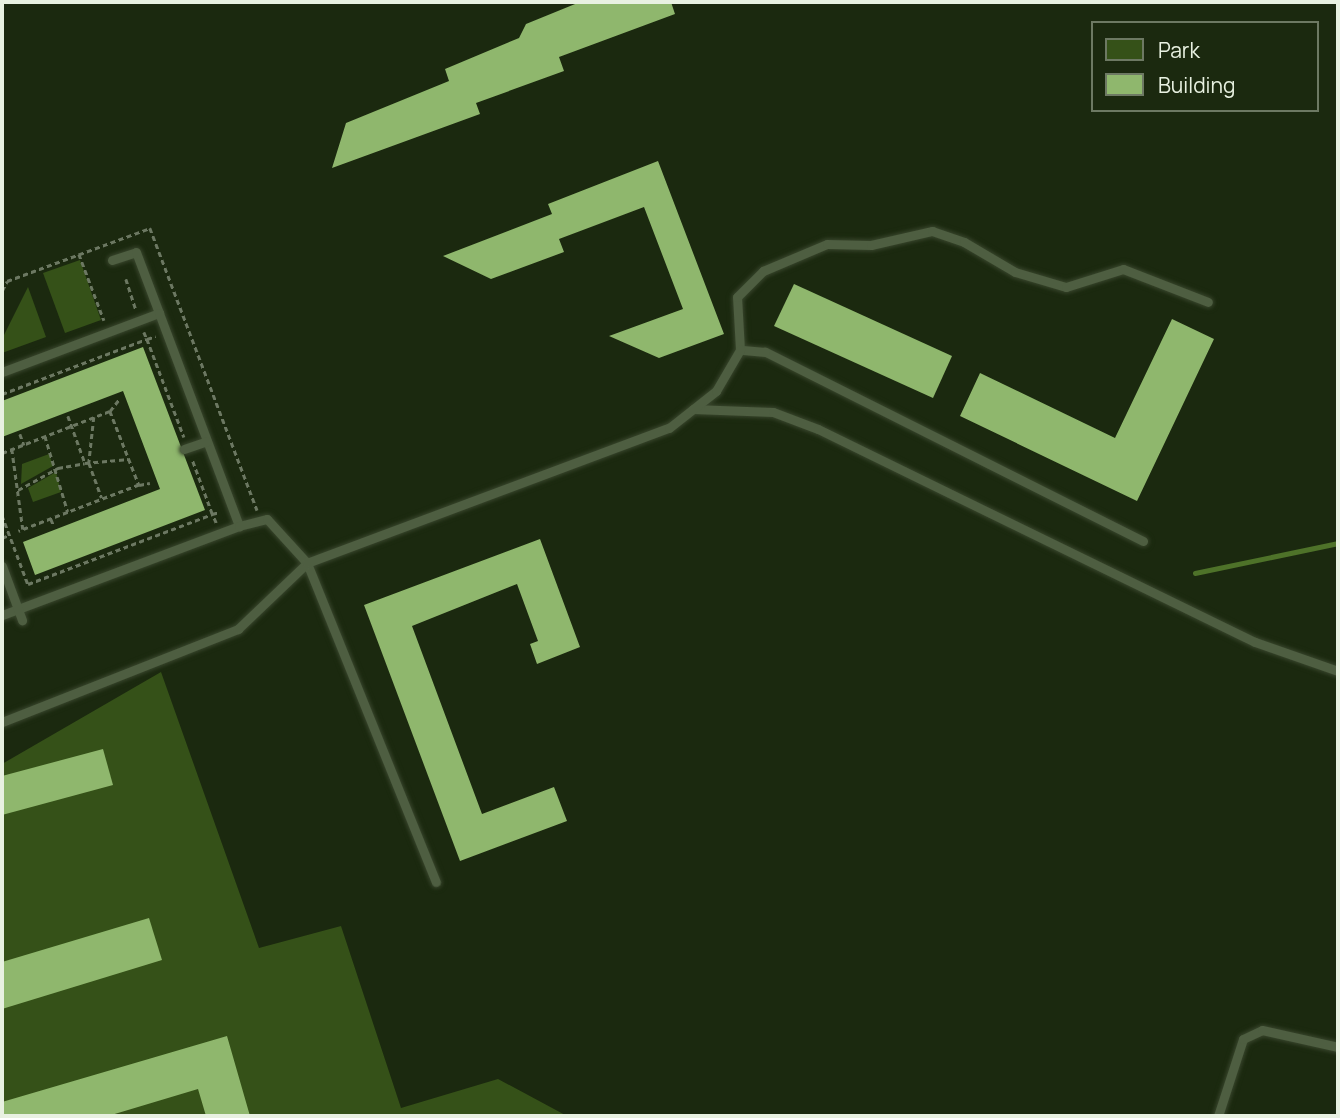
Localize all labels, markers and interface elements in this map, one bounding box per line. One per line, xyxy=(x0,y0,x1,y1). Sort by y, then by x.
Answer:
legend xyxy=(1092,21,1319,112)
text: Park xyxy=(1158,36,1200,64)
text: Building xyxy=(1158,71,1235,99)

